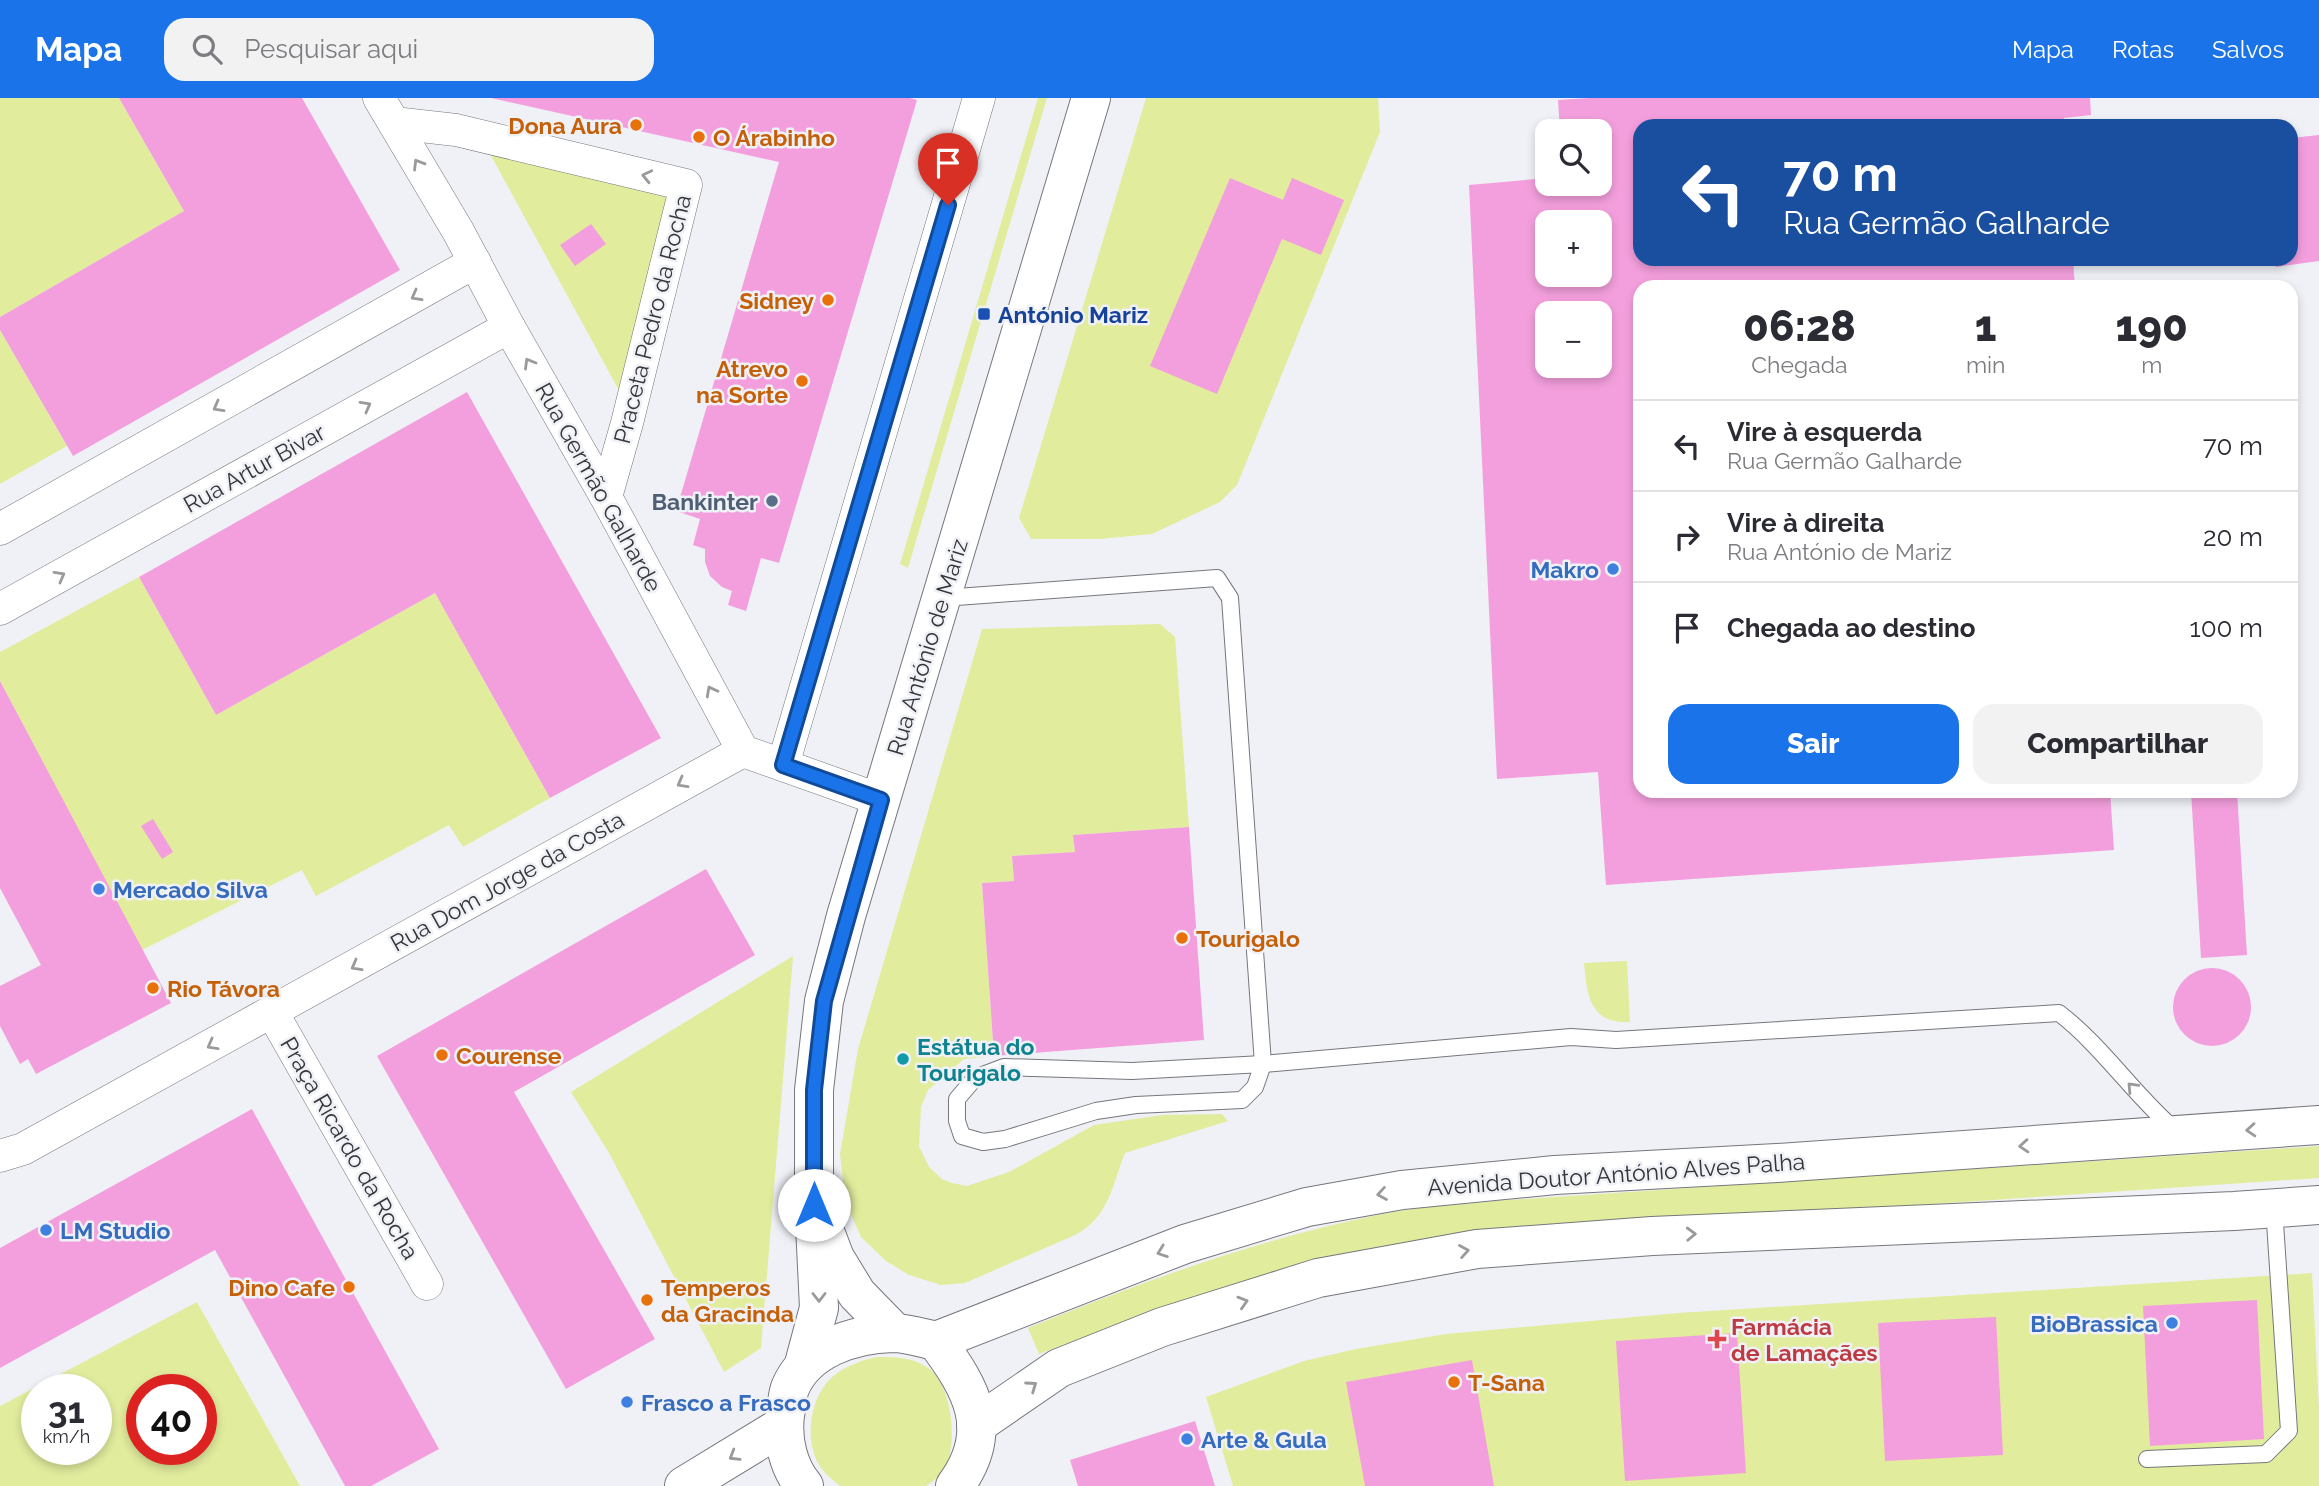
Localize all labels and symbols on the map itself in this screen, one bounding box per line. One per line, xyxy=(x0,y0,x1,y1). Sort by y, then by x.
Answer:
place label: Dona Aura xyxy=(508,112,622,139)
marker: Dona Aura xyxy=(628,117,644,133)
place label: O Árabinho xyxy=(713,124,835,151)
marker: O Árabinho xyxy=(691,129,707,145)
pin xyxy=(918,133,978,205)
one-way arrow xyxy=(414,159,427,172)
one-way arrow xyxy=(641,169,653,184)
street label: Praceta Pedro da Rocha xyxy=(608,192,696,446)
place label: Sidney xyxy=(739,287,814,314)
one-way arrow xyxy=(411,288,423,301)
marker: Sidney xyxy=(820,292,836,308)
place label: António Mariz xyxy=(998,301,1148,328)
marker: António Mariz xyxy=(976,306,992,322)
place label: Atrevo na Sorte xyxy=(696,355,788,408)
one-way arrow xyxy=(524,358,537,370)
marker: Atrevo na Sorte xyxy=(794,373,810,389)
street label: Rua Germão Galharde xyxy=(530,378,668,596)
one-way arrow xyxy=(212,399,225,412)
one-way arrow xyxy=(358,401,371,414)
street label: Rua Artur Bivar xyxy=(179,418,329,518)
place label: Bankinter xyxy=(651,488,758,515)
marker: Bankinter xyxy=(764,493,780,509)
street label: Rua António de Mariz xyxy=(881,536,973,758)
place label: Makro xyxy=(1531,556,1599,583)
marker: Makro xyxy=(1605,561,1621,577)
one-way arrow xyxy=(53,571,65,584)
one-way arrow xyxy=(705,685,719,698)
one-way arrow xyxy=(677,775,690,788)
street label: Rua Dom Jorge da Costa xyxy=(386,805,628,957)
place label: Mercado Silva xyxy=(113,876,268,903)
marker: Mercado Silva xyxy=(91,881,107,897)
place label: Tourigalo xyxy=(1196,925,1300,952)
marker: Tourigalo xyxy=(1174,930,1190,946)
one-way arrow xyxy=(351,958,363,971)
place label: Rio Távora xyxy=(167,975,280,1002)
marker: Rio Távora xyxy=(145,980,161,996)
street label: Praça Ricardo da Rocha xyxy=(275,1032,425,1264)
place label: Estátua do Tourigalo xyxy=(917,1033,1035,1086)
one-way arrow xyxy=(207,1036,220,1050)
place label: Courense xyxy=(456,1042,562,1069)
marker: Courense xyxy=(434,1047,450,1063)
marker: Estátua do Tourigalo xyxy=(895,1051,911,1067)
one-way arrow xyxy=(2128,1082,2141,1095)
one-way arrow xyxy=(2245,1122,2256,1137)
one-way arrow xyxy=(2018,1138,2029,1153)
street label: Avenida Doutor António Alves Palha xyxy=(1426,1147,1806,1201)
position arrow xyxy=(777,1168,851,1242)
one-way arrow xyxy=(1376,1186,1388,1201)
place label: LM Studio xyxy=(60,1217,170,1244)
marker: LM Studio xyxy=(38,1222,54,1238)
one-way arrow xyxy=(1685,1227,1696,1242)
one-way arrow xyxy=(1157,1244,1169,1258)
one-way arrow xyxy=(1458,1244,1470,1259)
place label: Dino Cafe xyxy=(228,1274,335,1301)
place label: Temperos da Gracinda xyxy=(661,1274,794,1327)
marker: Dino Cafe xyxy=(341,1279,357,1295)
marker: Temperos da Gracinda xyxy=(639,1292,655,1308)
one-way arrow xyxy=(811,1292,827,1303)
one-way arrow xyxy=(1236,1295,1248,1310)
place label: BioBrassica xyxy=(2030,1310,2158,1337)
place label: Farmácia de Lamaçães xyxy=(1731,1313,1878,1366)
marker: BioBrassica xyxy=(2164,1315,2180,1331)
marker: Farmácia de Lamaçães xyxy=(1709,1331,1725,1347)
place label: T-Sana xyxy=(1468,1369,1545,1396)
speed limit sign: 40 xyxy=(126,1374,217,1465)
marker: T-Sana xyxy=(1446,1374,1462,1390)
one-way arrow xyxy=(1024,1382,1037,1394)
place label: Frasco a Frasco xyxy=(641,1389,811,1416)
marker: Frasco a Frasco xyxy=(619,1394,635,1410)
place label: Arte & Gula xyxy=(1201,1426,1327,1453)
marker: Arte & Gula xyxy=(1179,1431,1195,1447)
one-way arrow xyxy=(728,1447,741,1460)

